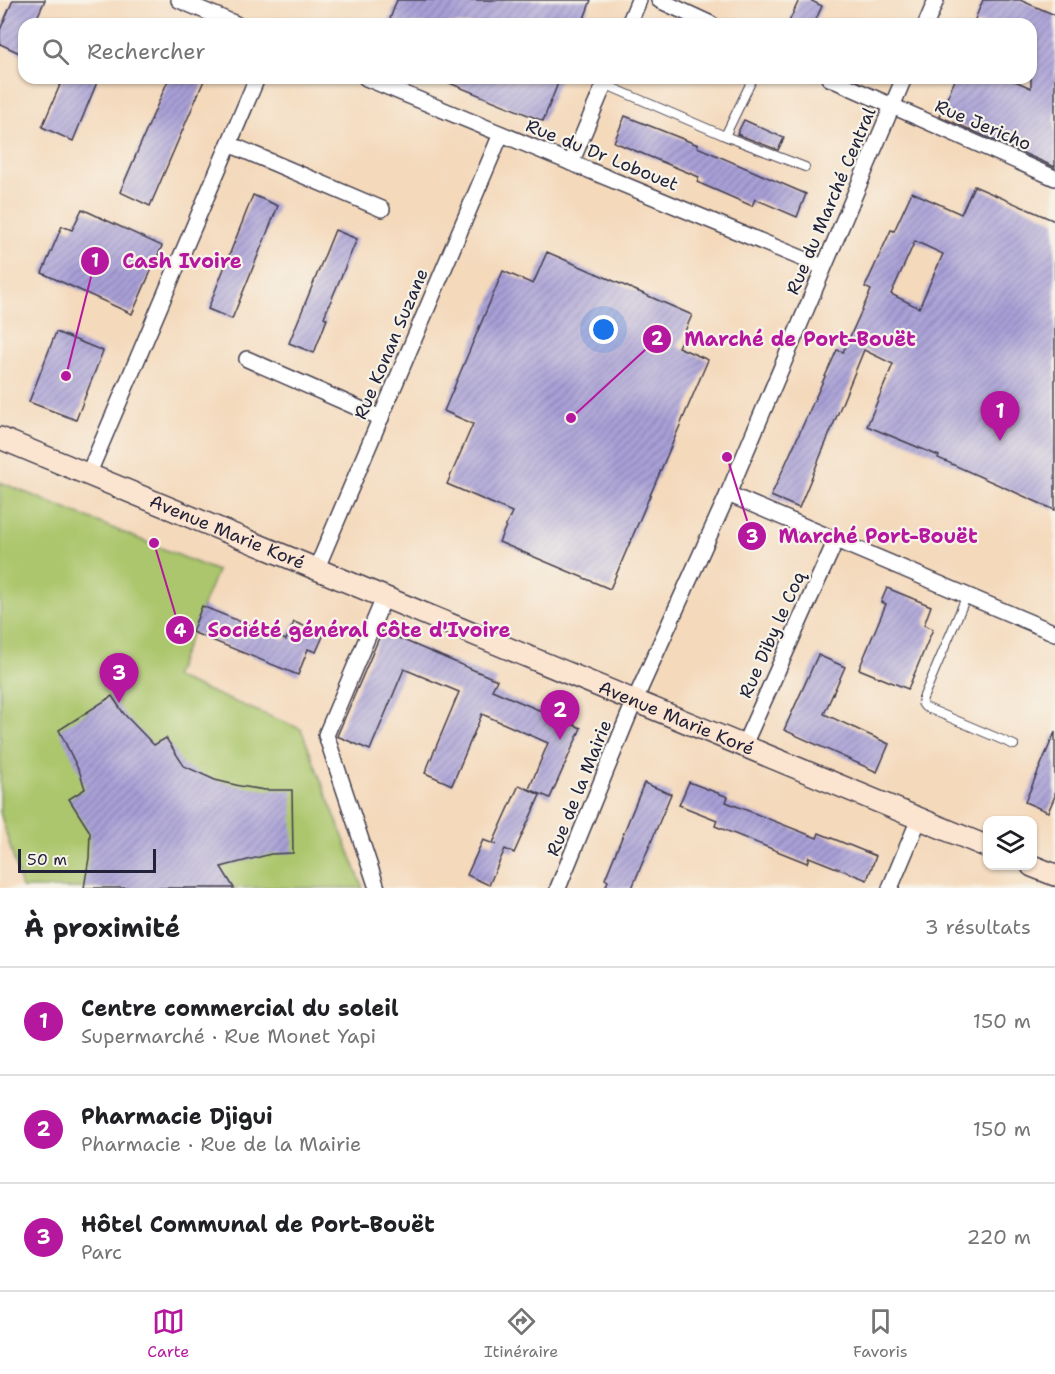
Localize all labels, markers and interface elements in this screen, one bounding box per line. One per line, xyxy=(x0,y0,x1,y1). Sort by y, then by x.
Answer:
search box xyxy=(18,18,1037,84)
icon: search xyxy=(39,35,72,68)
text: Rechercher xyxy=(87,37,206,66)
street label: Rue Jericho xyxy=(931,94,1035,156)
street label: Rue du Marché Central xyxy=(781,103,882,298)
street label: Rue du Dr Lobouet xyxy=(522,113,682,197)
callout: Cash Ivoire xyxy=(80,242,254,280)
text: Cash Ivoire xyxy=(122,248,242,274)
text: 1 xyxy=(91,249,99,273)
street label: Rue Konan Suzane xyxy=(348,265,434,423)
your location xyxy=(589,315,618,344)
callout: Marché de Port-Bouët xyxy=(642,320,928,358)
text: Marché de Port-Bouët xyxy=(684,326,916,352)
text: 2 xyxy=(651,327,664,351)
pin: 1 xyxy=(980,392,1020,441)
street label: Avenue Marie Koré xyxy=(146,489,309,575)
callout: Marché Port-Bouët xyxy=(737,517,990,555)
text: Marché Port-Bouët xyxy=(778,523,978,549)
text: 3 xyxy=(746,525,758,549)
street label: Rue Diby le Coq xyxy=(733,567,811,702)
callout: Société général Côte d'Ivoire xyxy=(165,611,522,649)
text: Société général Côte d'Ivoire xyxy=(207,617,511,643)
text: 4 xyxy=(174,619,187,643)
pin: 3 xyxy=(100,654,138,703)
street label: Avenue Marie Koré xyxy=(595,675,758,761)
pin: 2 xyxy=(540,690,580,740)
street label: Rue de la Mairie xyxy=(541,716,617,860)
map controls xyxy=(983,816,1037,870)
button: layers xyxy=(983,816,1037,870)
scale bar xyxy=(18,846,156,874)
text: 50 m xyxy=(27,849,67,870)
text: À proximité xyxy=(24,910,180,945)
text: 3 résultats xyxy=(925,914,1031,940)
text: Centre commercial du soleil xyxy=(81,994,399,1023)
text: 1 xyxy=(39,1008,48,1034)
text: 150 m xyxy=(973,1008,1031,1034)
text: Supermarché · Rue Monet Yapi xyxy=(81,1023,376,1049)
text: Pharmacie Djigui xyxy=(81,1102,273,1131)
text: 2 xyxy=(37,1116,51,1142)
text: 150 m xyxy=(973,1116,1031,1142)
text: Pharmacie · Rue de la Mairie xyxy=(81,1131,361,1157)
text: Hôtel Communal de Port-Bouët xyxy=(81,1210,435,1239)
text: 3 xyxy=(37,1224,51,1250)
text: 220 m xyxy=(967,1224,1031,1250)
text: Parc xyxy=(81,1239,122,1265)
tab: Carte xyxy=(147,1305,189,1362)
tab: Itinéraire xyxy=(484,1305,558,1362)
tab: Favoris xyxy=(853,1305,908,1362)

